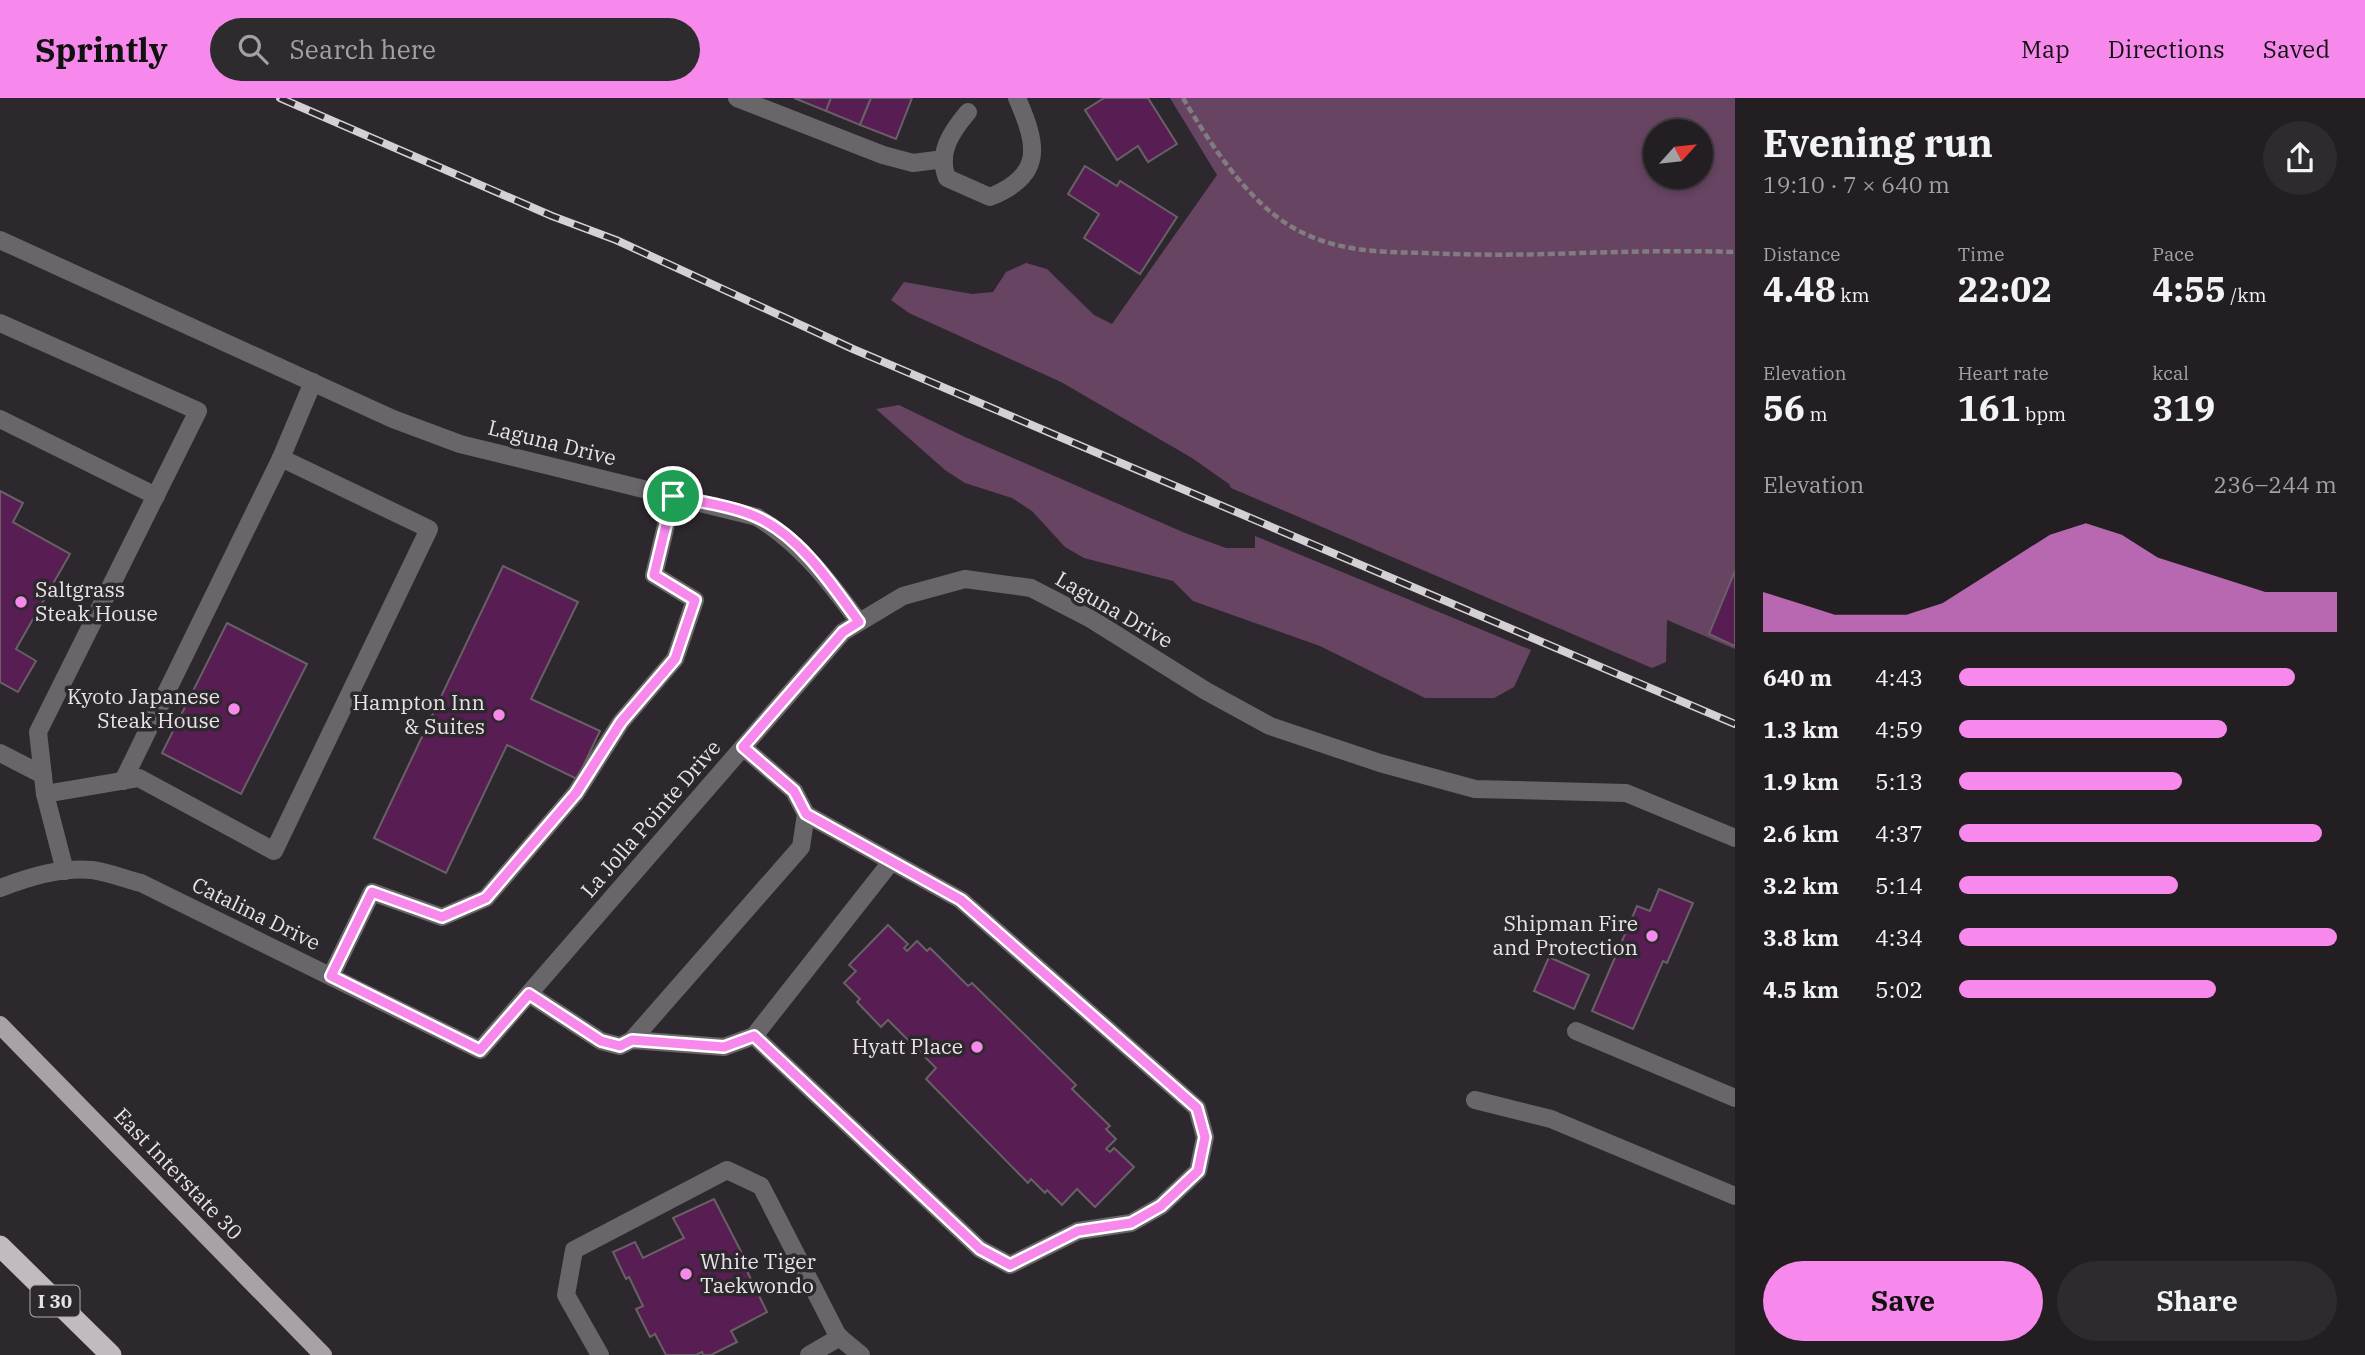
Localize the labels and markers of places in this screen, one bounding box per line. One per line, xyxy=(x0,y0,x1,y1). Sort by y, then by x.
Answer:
pin xyxy=(643,466,703,526)
place label: Saltgrass Steak House xyxy=(35,575,158,627)
marker: Saltgrass Steak House xyxy=(13,594,29,610)
place label: Kyoto Japanese Steak House xyxy=(67,682,220,734)
place label: Hampton Inn & Suites xyxy=(352,688,485,740)
marker: Kyoto Japanese Steak House xyxy=(226,701,242,717)
marker: Hampton Inn & Suites xyxy=(491,707,507,723)
place label: Shipman Fire and Protection xyxy=(1493,909,1638,961)
marker: Shipman Fire and Protection xyxy=(1644,928,1660,944)
place label: Hyatt Place xyxy=(852,1032,963,1060)
marker: Hyatt Place xyxy=(969,1039,985,1055)
place label: White Tiger Taekwondo xyxy=(700,1247,816,1299)
marker: White Tiger Taekwondo xyxy=(678,1266,694,1282)

